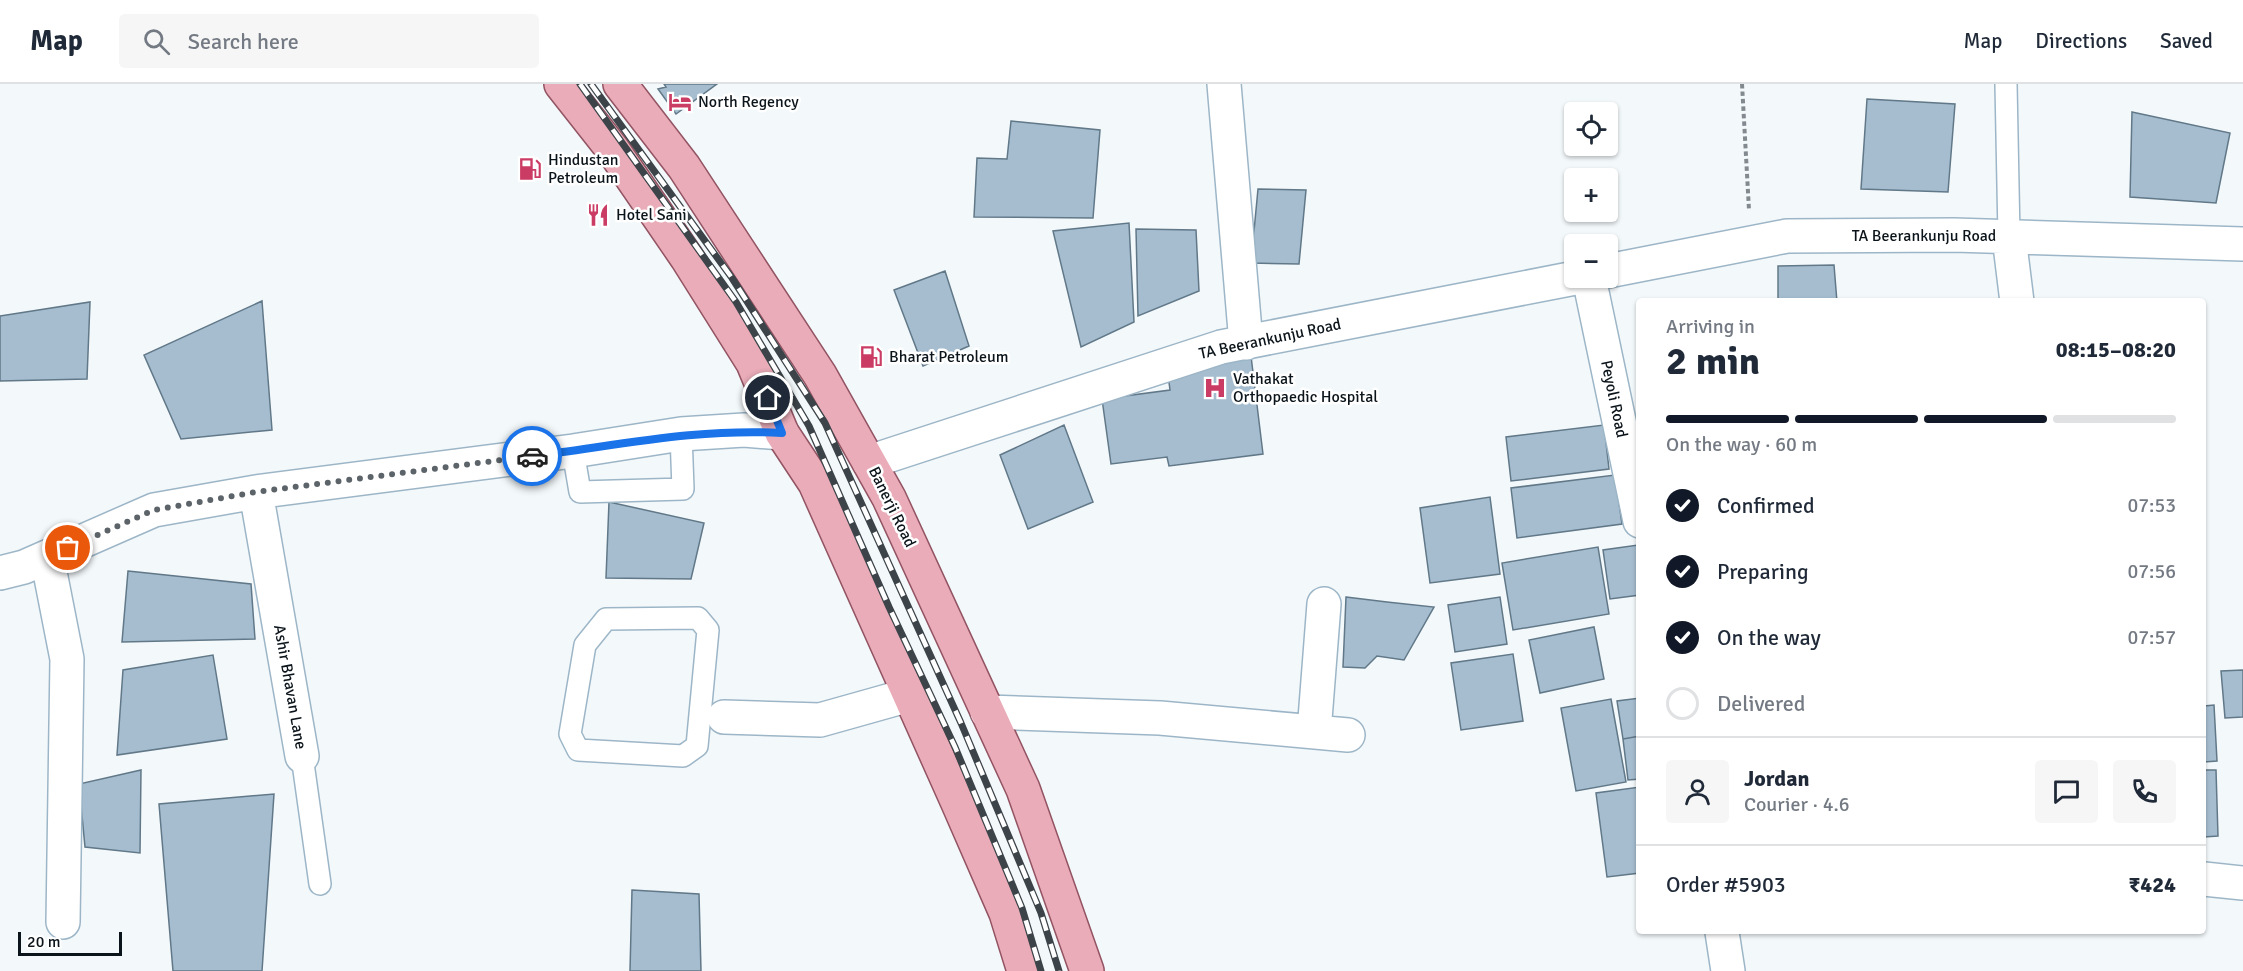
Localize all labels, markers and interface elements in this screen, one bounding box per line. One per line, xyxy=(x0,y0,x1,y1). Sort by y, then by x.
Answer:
search box xyxy=(119,14,539,68)
text: Map xyxy=(30,24,83,58)
icon: search xyxy=(140,25,173,58)
text: Search here xyxy=(188,28,299,55)
text: Map xyxy=(1964,28,2002,54)
text: Directions xyxy=(2035,28,2127,54)
text: Saved xyxy=(2160,28,2213,54)
hotel icon: North Regency xyxy=(667,89,693,115)
place label: North Regency xyxy=(698,92,799,112)
map controls xyxy=(1564,102,1618,288)
button: locate xyxy=(1564,102,1618,156)
place label: Hindustan Petroleum xyxy=(548,150,619,188)
fuel station icon: Hindustan Petroleum xyxy=(517,156,543,182)
button: + xyxy=(1564,168,1618,222)
restaurant icon: Hotel Sani xyxy=(585,202,611,228)
place label: Hotel Sani xyxy=(616,205,687,225)
street label: TA Beerankunju Road xyxy=(1852,226,1996,246)
button: − xyxy=(1564,234,1618,288)
street label: TA Beerankunju Road xyxy=(1197,314,1343,364)
text: Arriving in xyxy=(1666,314,1755,339)
text: 08:15–08:20 xyxy=(2056,336,2176,363)
text: 2 min xyxy=(1666,337,1760,385)
fuel station icon: Bharat Petroleum xyxy=(858,344,884,370)
place label: Bharat Petroleum xyxy=(889,347,1009,367)
street label: Peyoli Road xyxy=(1596,358,1632,440)
place label: Vathakat Orthopaedic Hospital xyxy=(1233,369,1378,407)
pin xyxy=(742,372,793,423)
hospital icon: Vathakat Orthopaedic Hospital xyxy=(1202,375,1228,401)
icon: home xyxy=(751,381,784,414)
courier xyxy=(502,426,562,486)
text: On the way · 60 m xyxy=(1666,432,1817,457)
icon: car xyxy=(516,440,549,473)
street label: Banerji Road xyxy=(864,463,920,551)
icon: check xyxy=(1666,489,1699,522)
text: Confirmed xyxy=(1717,492,1815,519)
text: 07:53 xyxy=(2127,493,2176,518)
pin xyxy=(42,522,93,573)
icon: bag xyxy=(51,531,84,564)
icon: check xyxy=(1666,555,1699,588)
text: Preparing xyxy=(1717,558,1809,585)
text: 07:56 xyxy=(2127,559,2176,584)
icon: check xyxy=(1666,621,1699,654)
street label: Ashir Bhavan Lane xyxy=(269,623,311,751)
text: On the way xyxy=(1717,624,1821,651)
text: 07:57 xyxy=(2127,625,2176,650)
text: Delivered xyxy=(1717,690,1805,717)
button: person xyxy=(1666,760,1729,823)
button: chat xyxy=(2035,760,2098,823)
button: phone xyxy=(2113,760,2176,823)
text: Jordan xyxy=(1744,765,1810,792)
text: Courier · 4.6 xyxy=(1744,792,1850,817)
text: Order #5903 xyxy=(1666,871,1786,898)
text: ₹424 xyxy=(2128,871,2176,898)
scale bar xyxy=(18,929,122,956)
text: 20 m xyxy=(27,932,61,952)

